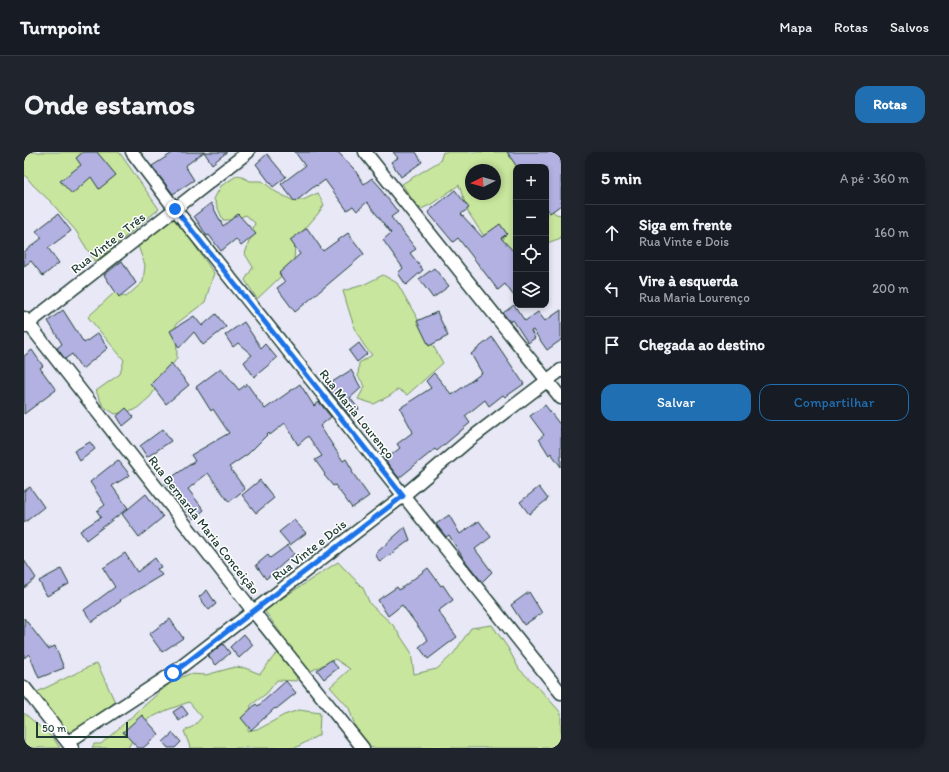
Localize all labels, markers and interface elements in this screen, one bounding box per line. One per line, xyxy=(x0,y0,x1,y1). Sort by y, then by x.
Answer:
text: Turnpoint xyxy=(20,16,100,39)
text: Mapa xyxy=(780,19,812,36)
text: Rotas xyxy=(834,19,868,36)
text: Salvos xyxy=(890,19,929,36)
button: Rotas xyxy=(855,86,925,123)
text: Onde estamos xyxy=(24,87,195,121)
north arrow xyxy=(465,164,501,200)
map controls xyxy=(513,164,549,308)
button: + xyxy=(513,164,549,200)
text: 5 min xyxy=(601,168,641,188)
text: A pé · 360 m xyxy=(840,171,909,186)
route end xyxy=(166,200,184,218)
button: − xyxy=(513,200,549,236)
street label: Rua Vinte e Três xyxy=(68,209,148,277)
text: Siga em frente xyxy=(639,216,732,234)
icon: ahead xyxy=(601,222,623,244)
text: 160 m xyxy=(874,225,909,240)
text: Rua Vinte e Dois xyxy=(639,234,729,249)
button: locate xyxy=(513,236,549,272)
button: layers xyxy=(513,272,549,308)
text: Vire à esquerda xyxy=(639,272,738,290)
icon: left xyxy=(601,278,623,300)
text: 200 m xyxy=(872,281,909,296)
text: Rua Maria Lourenço xyxy=(639,290,750,305)
icon: arrive xyxy=(601,334,623,356)
text: Chegada ao destino xyxy=(639,336,765,354)
street label: Rua Maria Lourenço xyxy=(316,366,398,462)
button: Salvar xyxy=(601,384,751,421)
button: Compartilhar xyxy=(759,384,909,421)
street label: Rua Bernarda Maria Conceição xyxy=(145,453,263,597)
street label: Rua Vinte e Dois xyxy=(269,516,349,584)
route start xyxy=(164,664,182,682)
scale bar xyxy=(36,720,128,739)
text: 50 m xyxy=(42,722,66,735)

